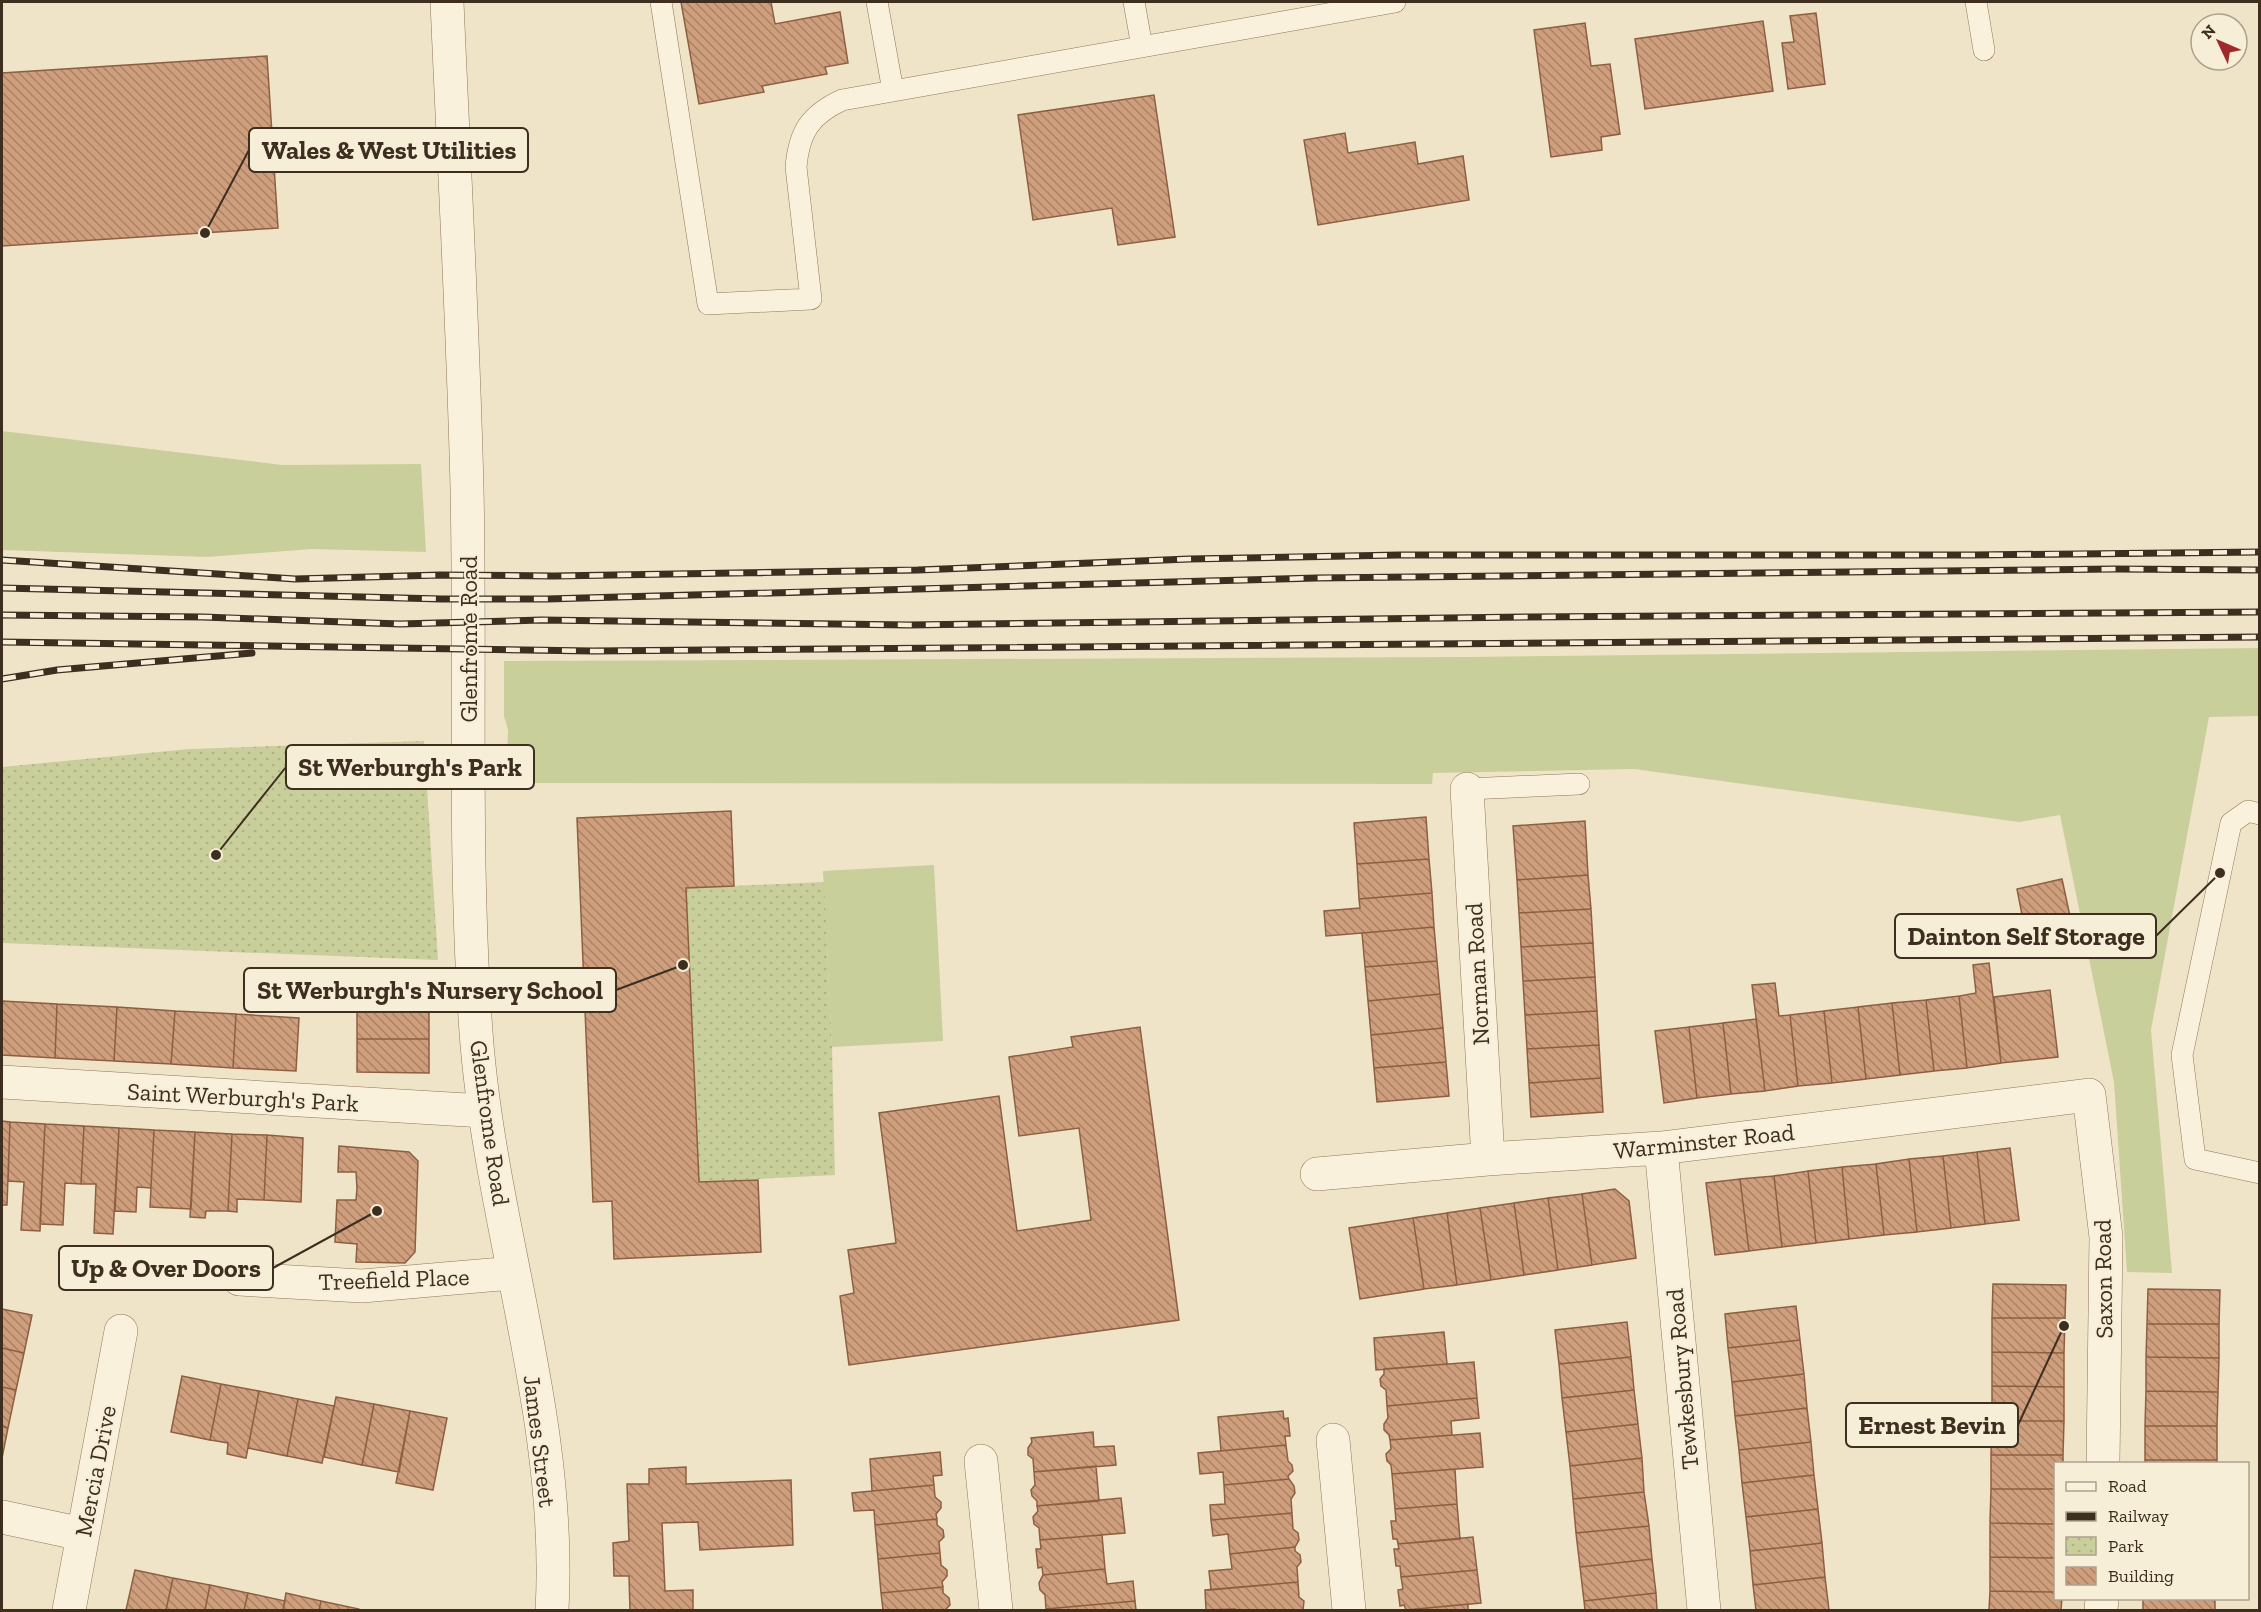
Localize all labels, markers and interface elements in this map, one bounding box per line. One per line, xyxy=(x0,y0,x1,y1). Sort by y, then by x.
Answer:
north arrow xyxy=(2189,12,2249,72)
text: N xyxy=(2198,21,2220,43)
callout: Wales & West Utilities xyxy=(249,128,528,172)
text: Wales & West Utilities xyxy=(262,134,516,166)
street label: Glenfrome Road xyxy=(454,555,483,723)
callout: St Werburgh's Park xyxy=(286,745,534,789)
text: St Werburgh's Park xyxy=(298,751,523,783)
street label: Norman Road xyxy=(1459,902,1495,1046)
callout: Dainton Self Storage xyxy=(1895,914,2156,958)
text: Dainton Self Storage xyxy=(1907,920,2145,952)
callout: St Werburgh's Nursery School xyxy=(244,968,616,1012)
text: St Werburgh's Nursery School xyxy=(257,974,603,1006)
street label: Glenfrome Road xyxy=(464,1038,516,1208)
street label: Saint Werburgh's Park xyxy=(126,1076,360,1118)
street label: Warminster Road xyxy=(1612,1117,1796,1165)
street label: Saxon Road xyxy=(2087,1219,2119,1339)
callout: Up & Over Doors xyxy=(59,1246,273,1290)
text: Up & Over Doors xyxy=(71,1252,261,1284)
street label: Treefield Place xyxy=(318,1262,470,1296)
street label: Tewkesbury Road xyxy=(1660,1287,1704,1471)
street label: James Street xyxy=(517,1373,563,1509)
street label: Mercia Drive xyxy=(68,1403,122,1539)
callout: Ernest Bevin xyxy=(1846,1403,2018,1447)
text: Ernest Bevin xyxy=(1858,1409,2006,1441)
legend xyxy=(2054,1462,2249,1600)
text: Road xyxy=(2108,1475,2147,1497)
text: Railway xyxy=(2108,1505,2170,1527)
text: Park xyxy=(2108,1535,2144,1557)
text: Building xyxy=(2108,1565,2174,1587)

